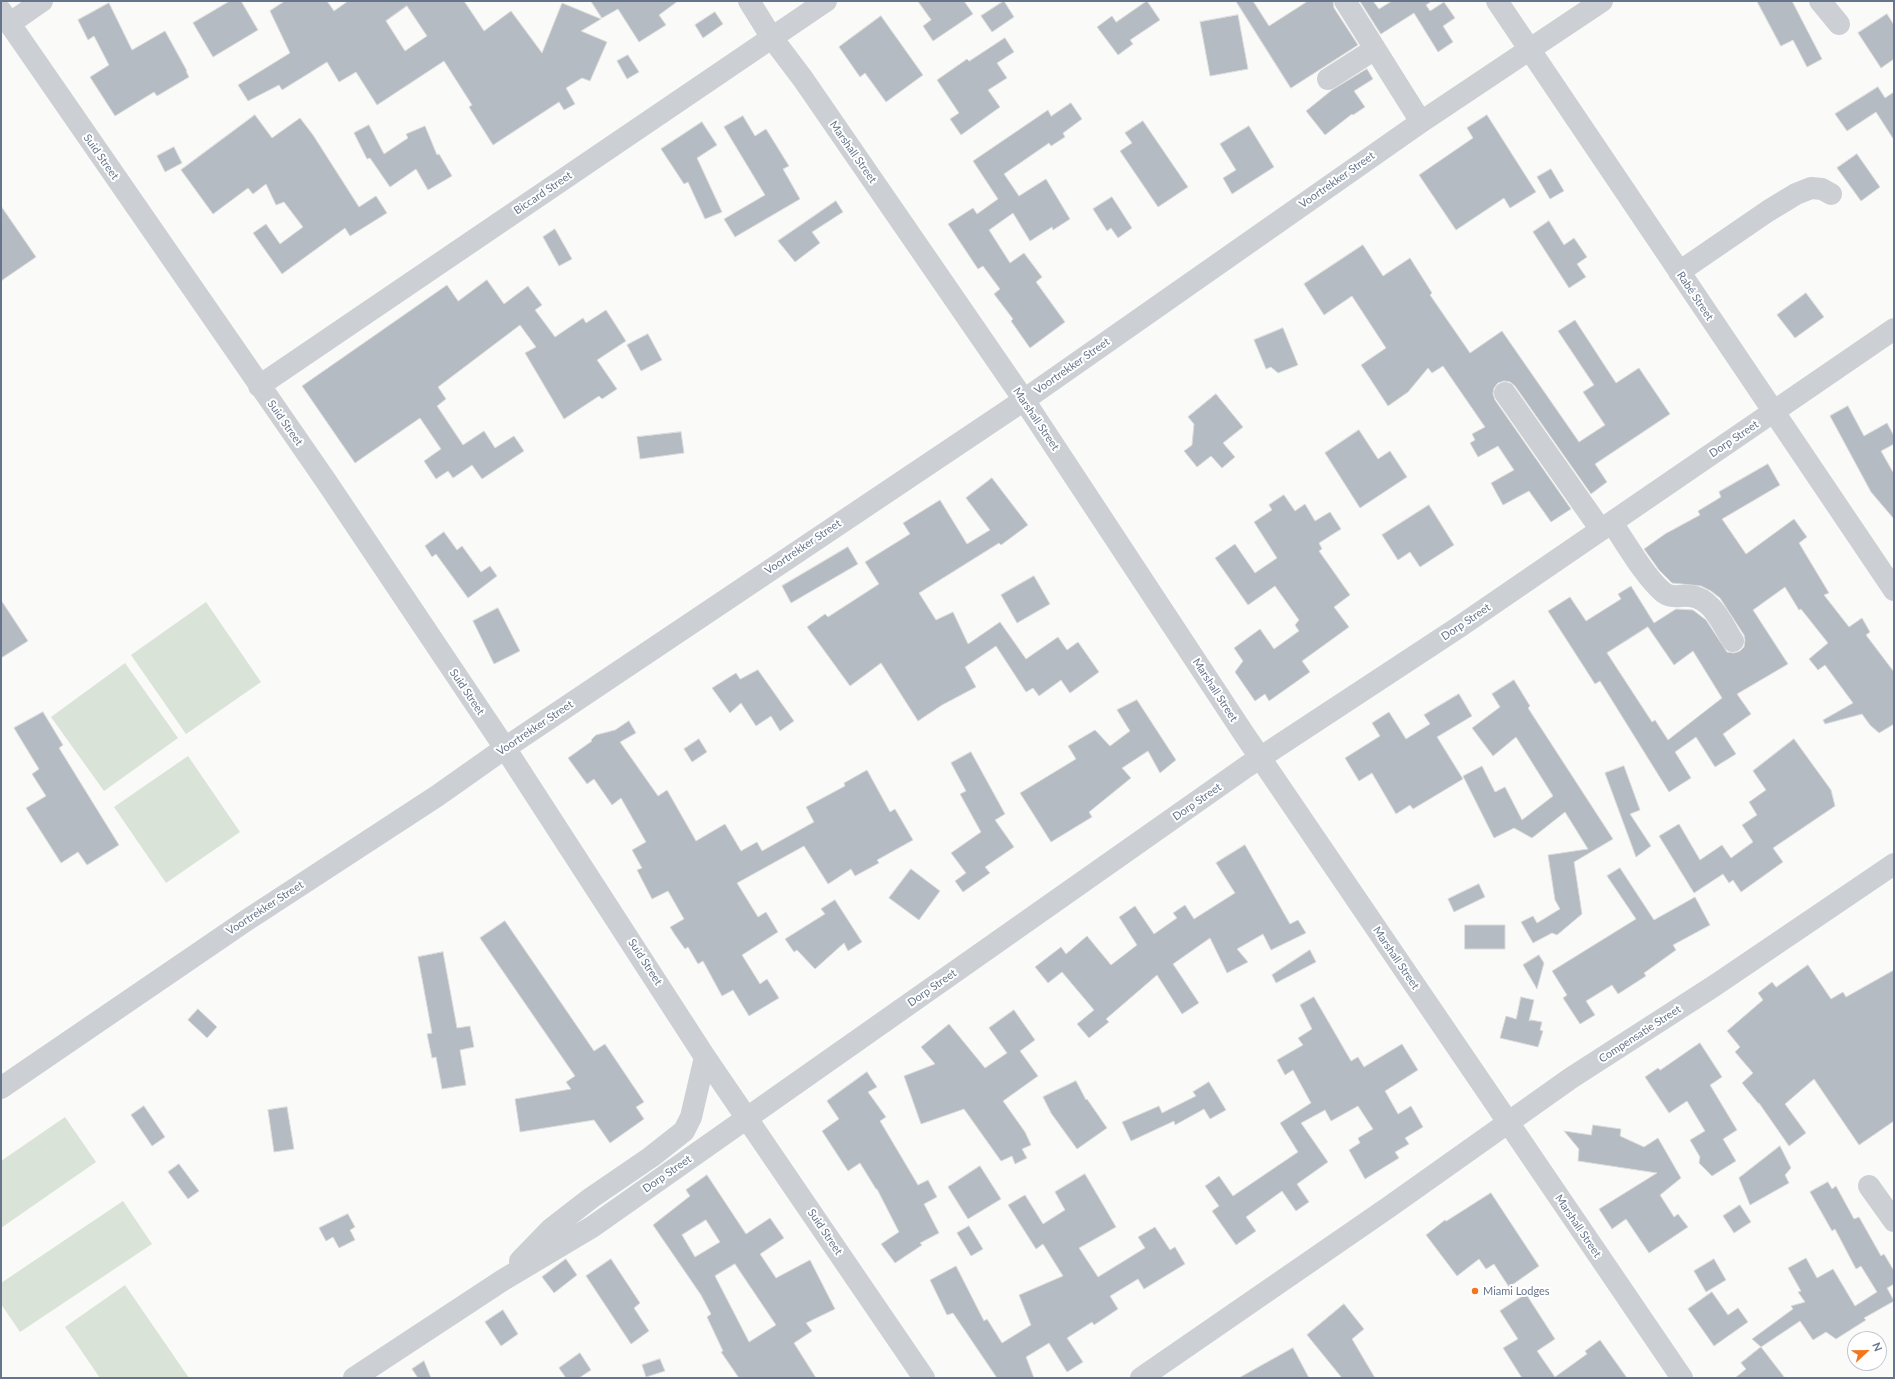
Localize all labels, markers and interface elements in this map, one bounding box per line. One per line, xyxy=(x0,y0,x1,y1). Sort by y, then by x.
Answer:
street label: Marshall Street xyxy=(827,118,879,186)
street label: Suid Street xyxy=(81,132,121,182)
street label: Voortrekker Street xyxy=(1297,149,1377,211)
street label: Biccard Street xyxy=(511,169,575,217)
street label: Rabé Street xyxy=(1674,269,1716,323)
street label: Voortrekker Street xyxy=(1032,335,1112,397)
street label: Marshall Street xyxy=(1010,385,1062,453)
street label: Suid Street xyxy=(265,398,305,448)
street label: Dorp Street xyxy=(1707,418,1761,460)
street label: Voortrekker Street xyxy=(762,517,844,577)
street label: Dorp Street xyxy=(1439,601,1493,643)
street label: Marshall Street xyxy=(1190,656,1240,724)
street label: Suid Street xyxy=(447,667,487,717)
street label: Voortrekker Street xyxy=(494,698,576,758)
street label: Dorp Street xyxy=(1170,780,1224,824)
street label: Voortrekker Street xyxy=(224,878,306,938)
street label: Marshall Street xyxy=(1370,924,1422,992)
street label: Suid Street xyxy=(625,936,665,988)
street label: Dorp Street xyxy=(905,966,959,1010)
street label: Compensatie Street xyxy=(1597,1003,1683,1065)
street label: Dorp Street xyxy=(640,1152,694,1196)
street label: Marshall Street xyxy=(1552,1192,1604,1260)
street label: Suid Street xyxy=(805,1207,845,1257)
place label: Miami Lodges xyxy=(1483,1284,1550,1298)
marker: Miami Lodges xyxy=(1470,1286,1480,1296)
north arrow xyxy=(1847,1331,1887,1371)
text: N xyxy=(1870,1340,1885,1353)

